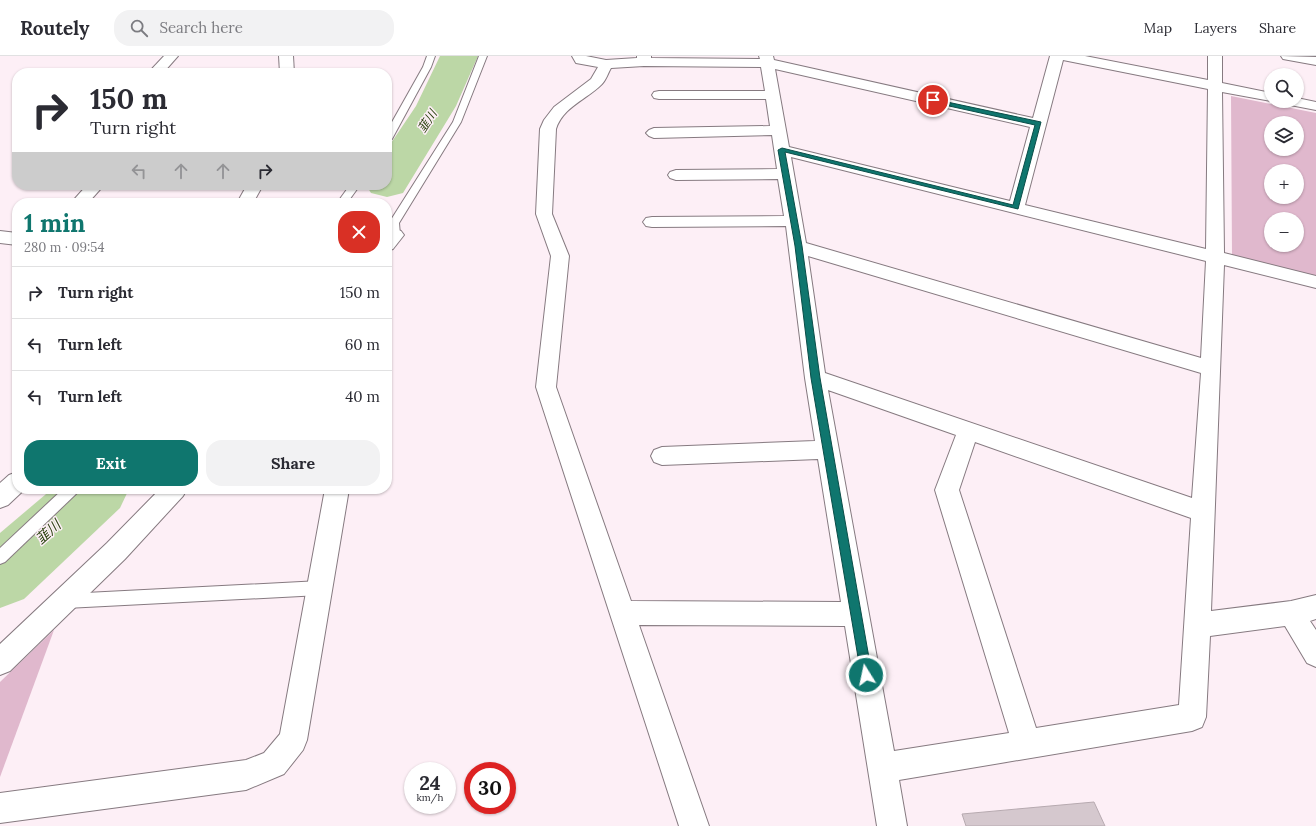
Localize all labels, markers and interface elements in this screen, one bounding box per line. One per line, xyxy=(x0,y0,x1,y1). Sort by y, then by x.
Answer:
search box xyxy=(114,10,394,46)
text: Routely xyxy=(20,16,90,40)
icon: search xyxy=(128,17,150,39)
text: Search here xyxy=(160,18,243,37)
text: Map xyxy=(1144,19,1172,37)
text: Layers xyxy=(1194,19,1237,37)
text: Share xyxy=(1259,19,1296,37)
map controls xyxy=(1264,68,1304,252)
button: search xyxy=(1264,68,1304,108)
text: 150 m xyxy=(90,81,167,117)
pin xyxy=(916,83,950,117)
icon: right xyxy=(24,84,76,136)
icon: arrive xyxy=(922,89,944,111)
water label: 韮川 xyxy=(414,105,441,135)
text: Turn right xyxy=(90,116,176,139)
button: layers xyxy=(1264,116,1304,156)
icon: left xyxy=(128,160,150,182)
icon: ahead xyxy=(170,160,192,182)
icon: ahead xyxy=(212,160,234,182)
icon: right xyxy=(254,160,276,182)
button: + xyxy=(1264,164,1304,204)
text: 1 min xyxy=(24,208,85,239)
button: close xyxy=(338,211,380,253)
button: − xyxy=(1264,212,1304,252)
text: 280 m · 09:54 xyxy=(24,239,104,256)
icon: right xyxy=(24,282,46,304)
text: Turn right xyxy=(58,283,134,302)
text: 150 m xyxy=(340,283,380,302)
icon: left xyxy=(24,334,46,356)
text: Turn left xyxy=(58,335,122,354)
text: 60 m xyxy=(345,335,380,354)
icon: left xyxy=(24,386,46,408)
text: Turn left xyxy=(58,387,122,406)
text: 40 m xyxy=(345,387,380,406)
button: Exit xyxy=(24,440,198,486)
button: Share xyxy=(206,440,380,486)
water label: 韮川 xyxy=(32,515,66,548)
position arrow xyxy=(845,654,887,696)
speed limit sign: 30 xyxy=(464,762,516,814)
text: 24 xyxy=(419,770,441,795)
text: km/h xyxy=(416,791,444,804)

